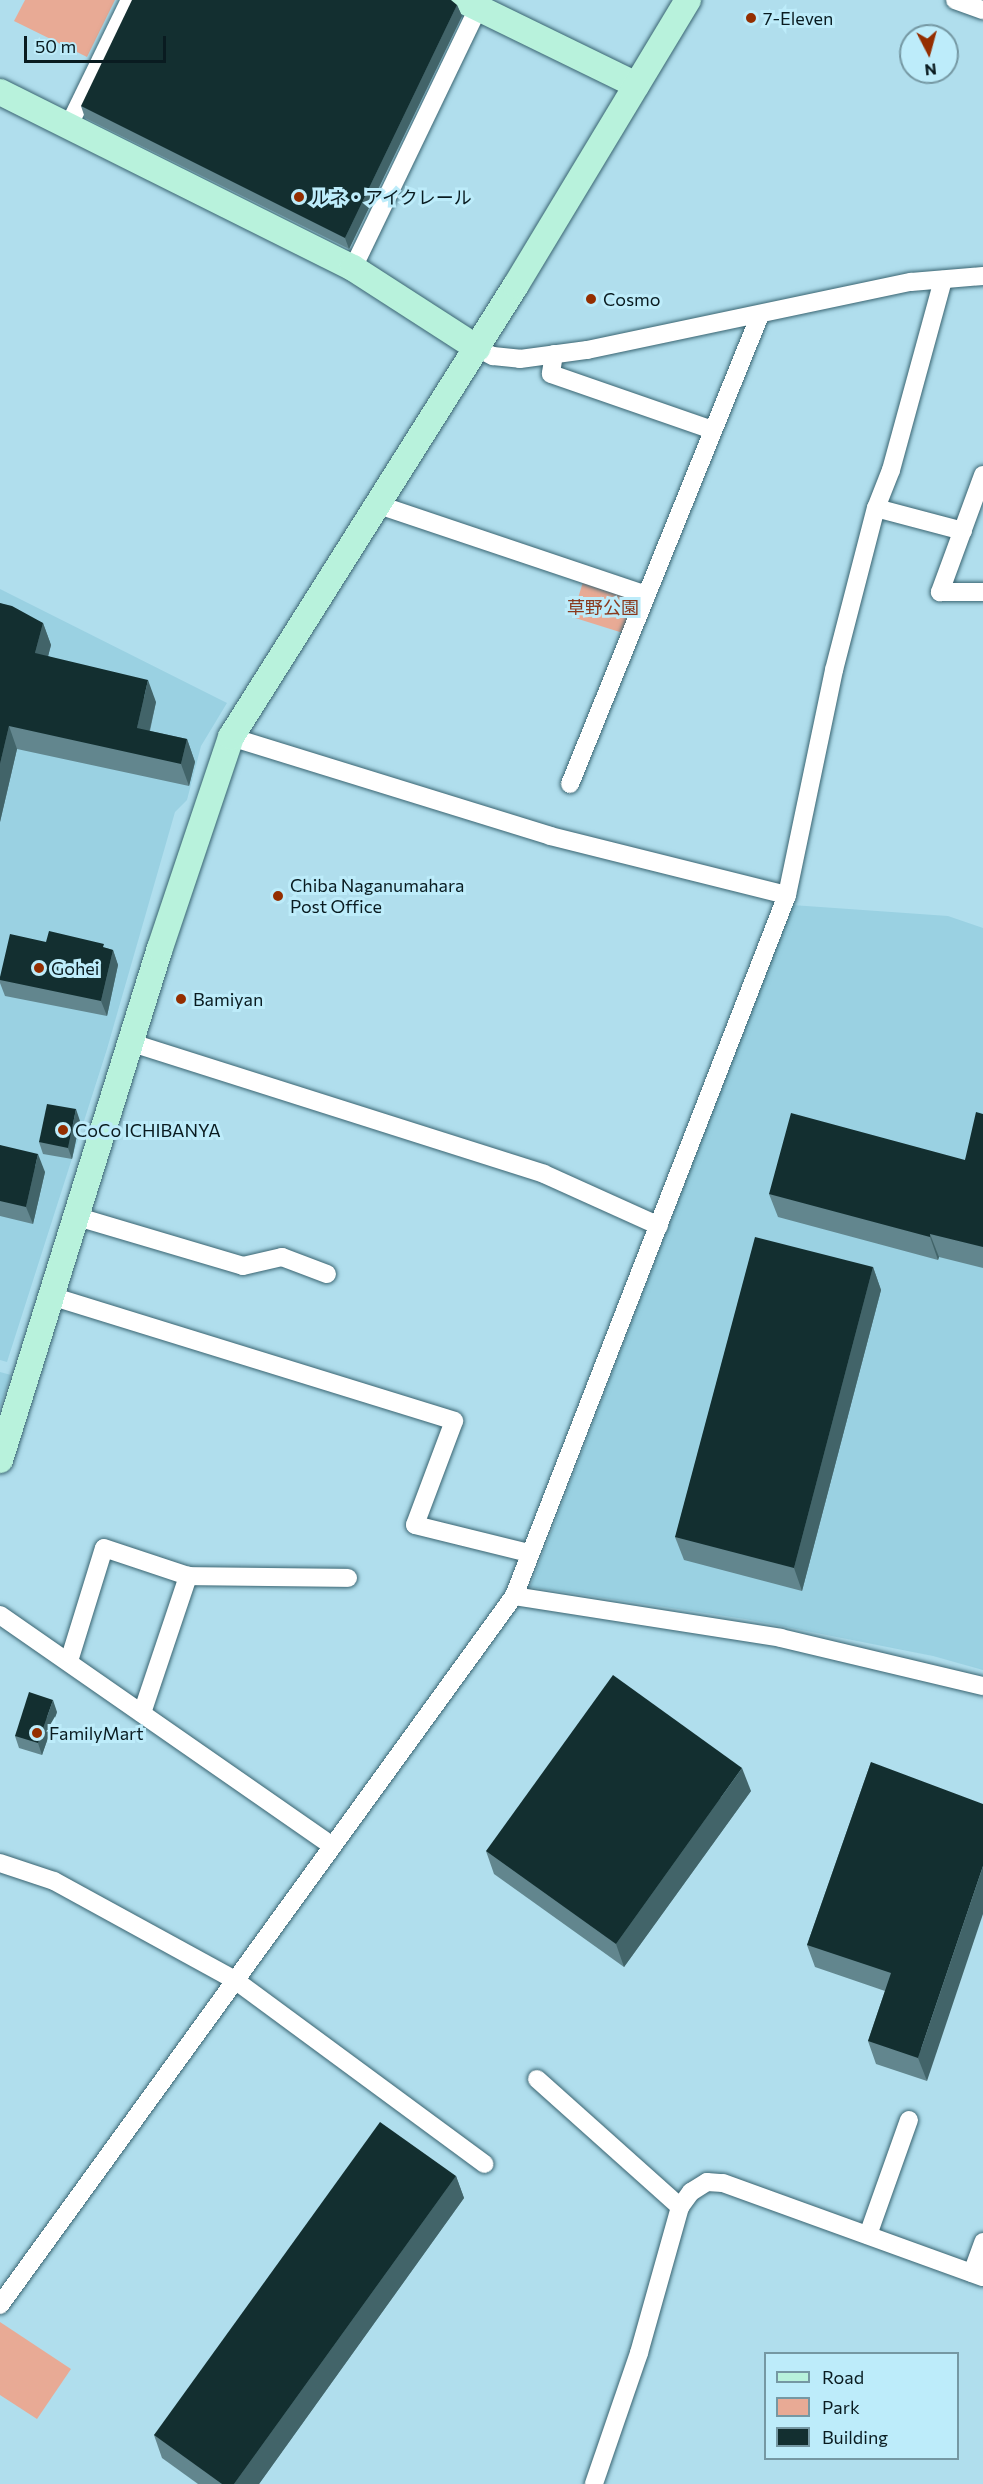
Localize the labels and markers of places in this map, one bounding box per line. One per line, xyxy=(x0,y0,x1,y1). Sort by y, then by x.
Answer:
place label: 7-Eleven xyxy=(763,7,833,29)
marker: 7-Eleven xyxy=(744,11,758,25)
place label: ルネ・アイクレール xyxy=(311,186,473,208)
marker: ルネ・アイクレール xyxy=(292,190,306,204)
place label: Cosmo xyxy=(603,288,661,310)
marker: Cosmo xyxy=(584,292,598,306)
place label: Chiba Naganumahara Post Office xyxy=(290,875,464,918)
marker: Chiba Naganumahara Post Office xyxy=(271,889,285,903)
place label: Gohei xyxy=(51,957,99,979)
marker: Gohei xyxy=(32,961,46,975)
place label: Bamiyan xyxy=(193,988,263,1010)
marker: Bamiyan xyxy=(174,992,188,1006)
place label: CoCo ICHIBANYA xyxy=(75,1119,221,1141)
marker: CoCo ICHIBANYA xyxy=(56,1123,70,1137)
place label: FamilyMart xyxy=(49,1722,144,1744)
marker: FamilyMart xyxy=(30,1726,44,1740)

